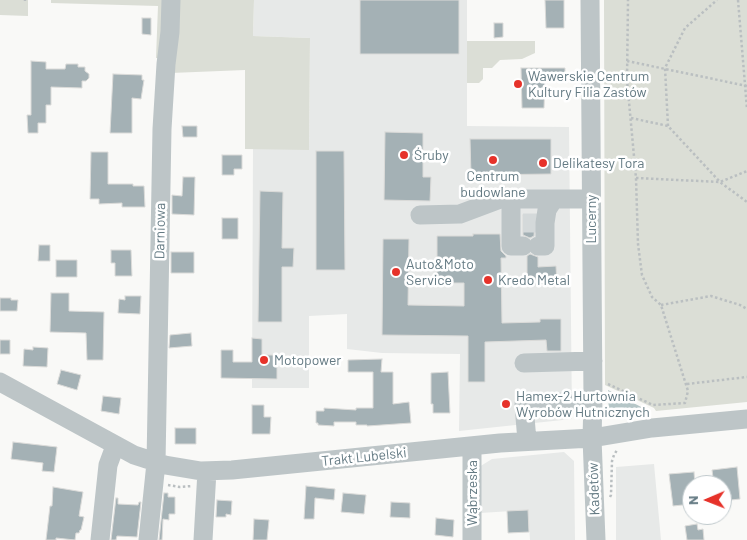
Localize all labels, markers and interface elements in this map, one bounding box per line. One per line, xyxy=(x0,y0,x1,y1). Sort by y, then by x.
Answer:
place label: Wawerskie Centrum Kultury Filia Zastów xyxy=(528,68,649,100)
marker: Wawerskie Centrum Kultury Filia Zastów xyxy=(512,78,524,90)
place label: Śruby xyxy=(414,147,449,163)
marker: Śruby xyxy=(398,149,410,161)
marker: Centrum budowlane xyxy=(487,154,499,166)
place label: Delikatesy Tora xyxy=(553,155,645,171)
marker: Delikatesy Tora xyxy=(537,157,549,169)
place label: Centrum budowlane xyxy=(460,168,526,200)
street label: Lucerny xyxy=(583,194,599,244)
street label: Darniowa xyxy=(151,203,169,259)
place label: Auto&Moto Service xyxy=(406,256,474,288)
marker: Auto&Moto Service xyxy=(390,266,402,278)
place label: Kredo Metal xyxy=(498,272,570,288)
marker: Kredo Metal xyxy=(482,274,494,286)
place label: Motopower xyxy=(274,352,341,368)
marker: Motopower xyxy=(258,354,270,366)
place label: Hamex-2 Hurtownia Wyrobów Hutnicznych xyxy=(516,388,650,421)
marker: Hamex-2 Hurtownia Wyrobów Hutnicznych xyxy=(500,398,512,410)
street label: Trakt Lubelski xyxy=(321,444,407,470)
street label: Wąbrzeska xyxy=(464,460,480,526)
street label: Kadetów xyxy=(585,462,603,516)
north arrow xyxy=(682,475,732,525)
text: N xyxy=(684,495,701,505)

